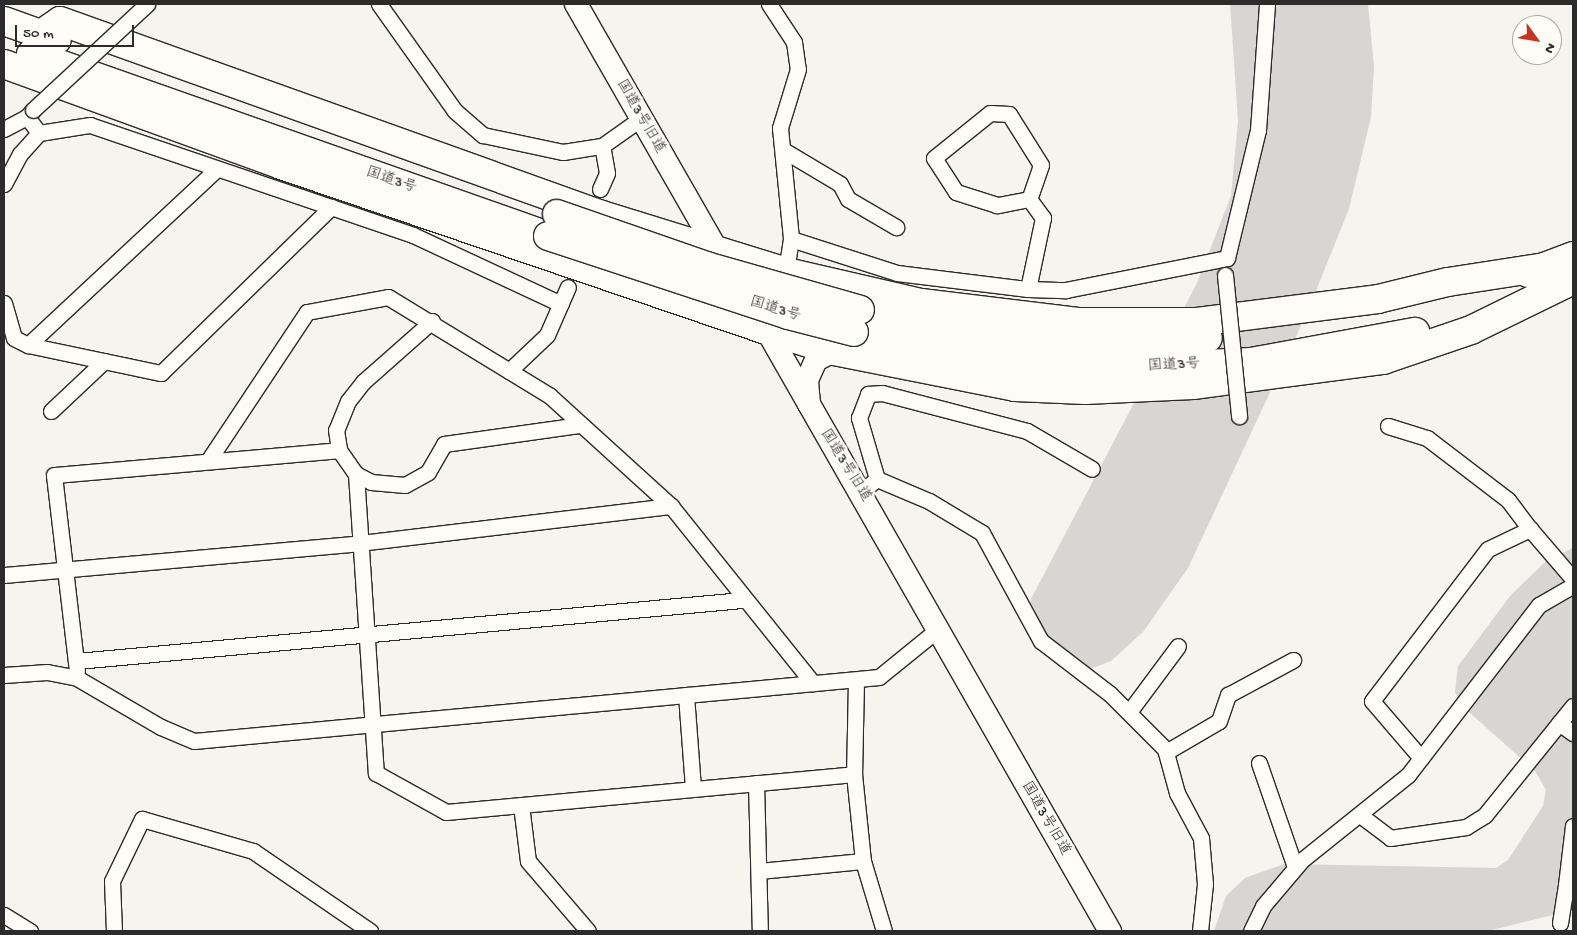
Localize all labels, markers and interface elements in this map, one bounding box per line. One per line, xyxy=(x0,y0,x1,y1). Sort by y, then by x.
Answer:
scale bar xyxy=(18,15,136,47)
north arrow xyxy=(1512,15,1562,65)
text: 50 m xyxy=(23,25,54,43)
text: N xyxy=(1540,39,1559,56)
street label: 国道3号旧道 xyxy=(612,77,668,157)
street label: 国道3号 xyxy=(363,164,419,198)
street label: 国道3号 xyxy=(747,294,803,326)
street label: 国道3号 xyxy=(1147,356,1201,376)
street label: 国道3号旧道 xyxy=(815,426,875,506)
street label: 国道3号旧道 xyxy=(1017,779,1073,859)

